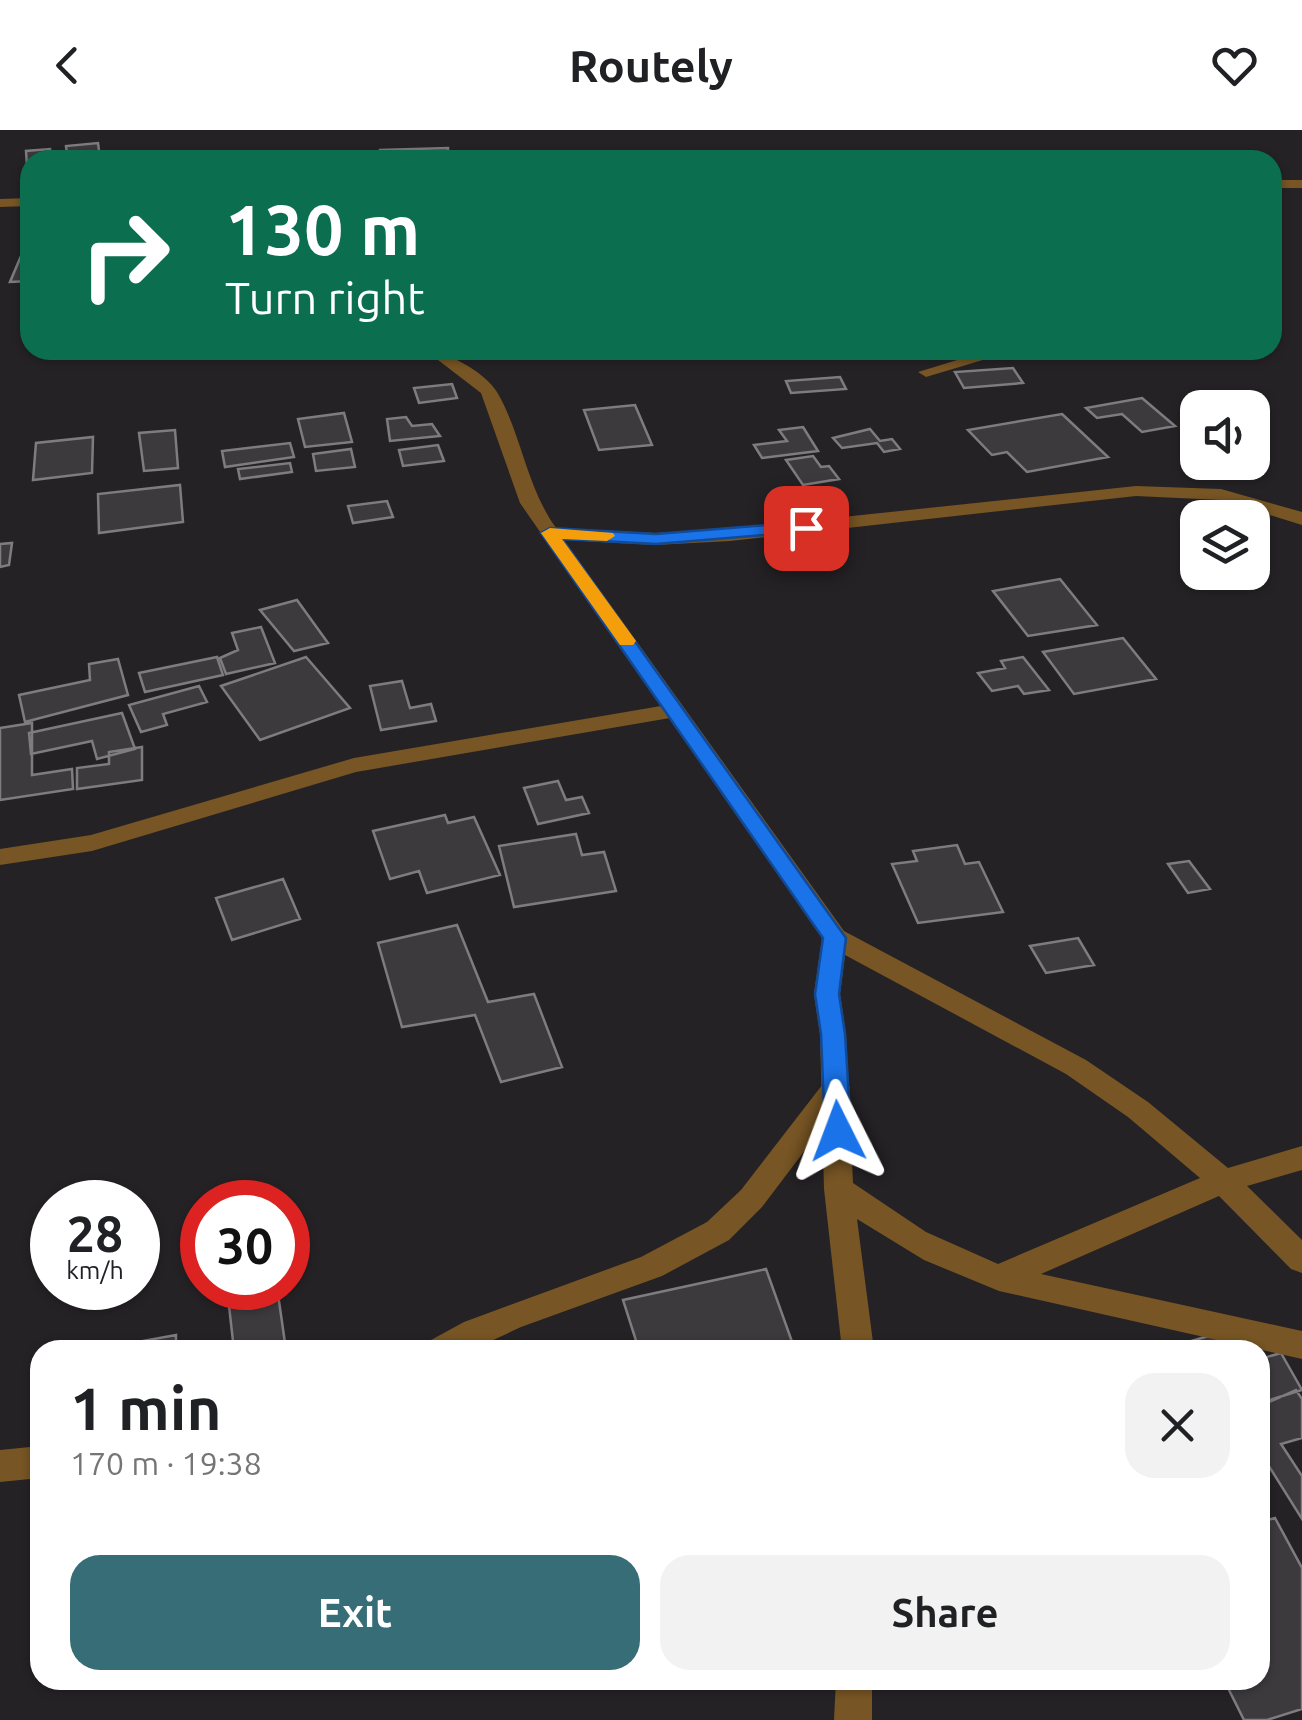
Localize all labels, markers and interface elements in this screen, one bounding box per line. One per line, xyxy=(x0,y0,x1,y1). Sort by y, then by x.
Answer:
icon: back xyxy=(40,38,95,93)
icon: heart xyxy=(1207,38,1262,93)
text: Routely xyxy=(569,40,733,91)
icon: right xyxy=(60,190,190,320)
text: 130 m xyxy=(225,190,420,268)
text: Turn right xyxy=(225,272,425,323)
map controls xyxy=(1180,390,1270,590)
button: sound xyxy=(1180,390,1270,480)
pin xyxy=(764,486,849,571)
button: layers xyxy=(1180,500,1270,590)
icon: arrive xyxy=(779,501,834,556)
position arrow xyxy=(786,1079,890,1183)
speed limit sign: 30 xyxy=(180,1180,310,1310)
text: 28 xyxy=(67,1205,123,1261)
text: km/h xyxy=(66,1256,124,1284)
button: close xyxy=(1125,1373,1230,1478)
text: 1 min xyxy=(70,1374,222,1441)
text: 170 m · 19:38 xyxy=(70,1445,262,1481)
button: Exit xyxy=(70,1555,640,1670)
button: Share xyxy=(660,1555,1230,1670)

